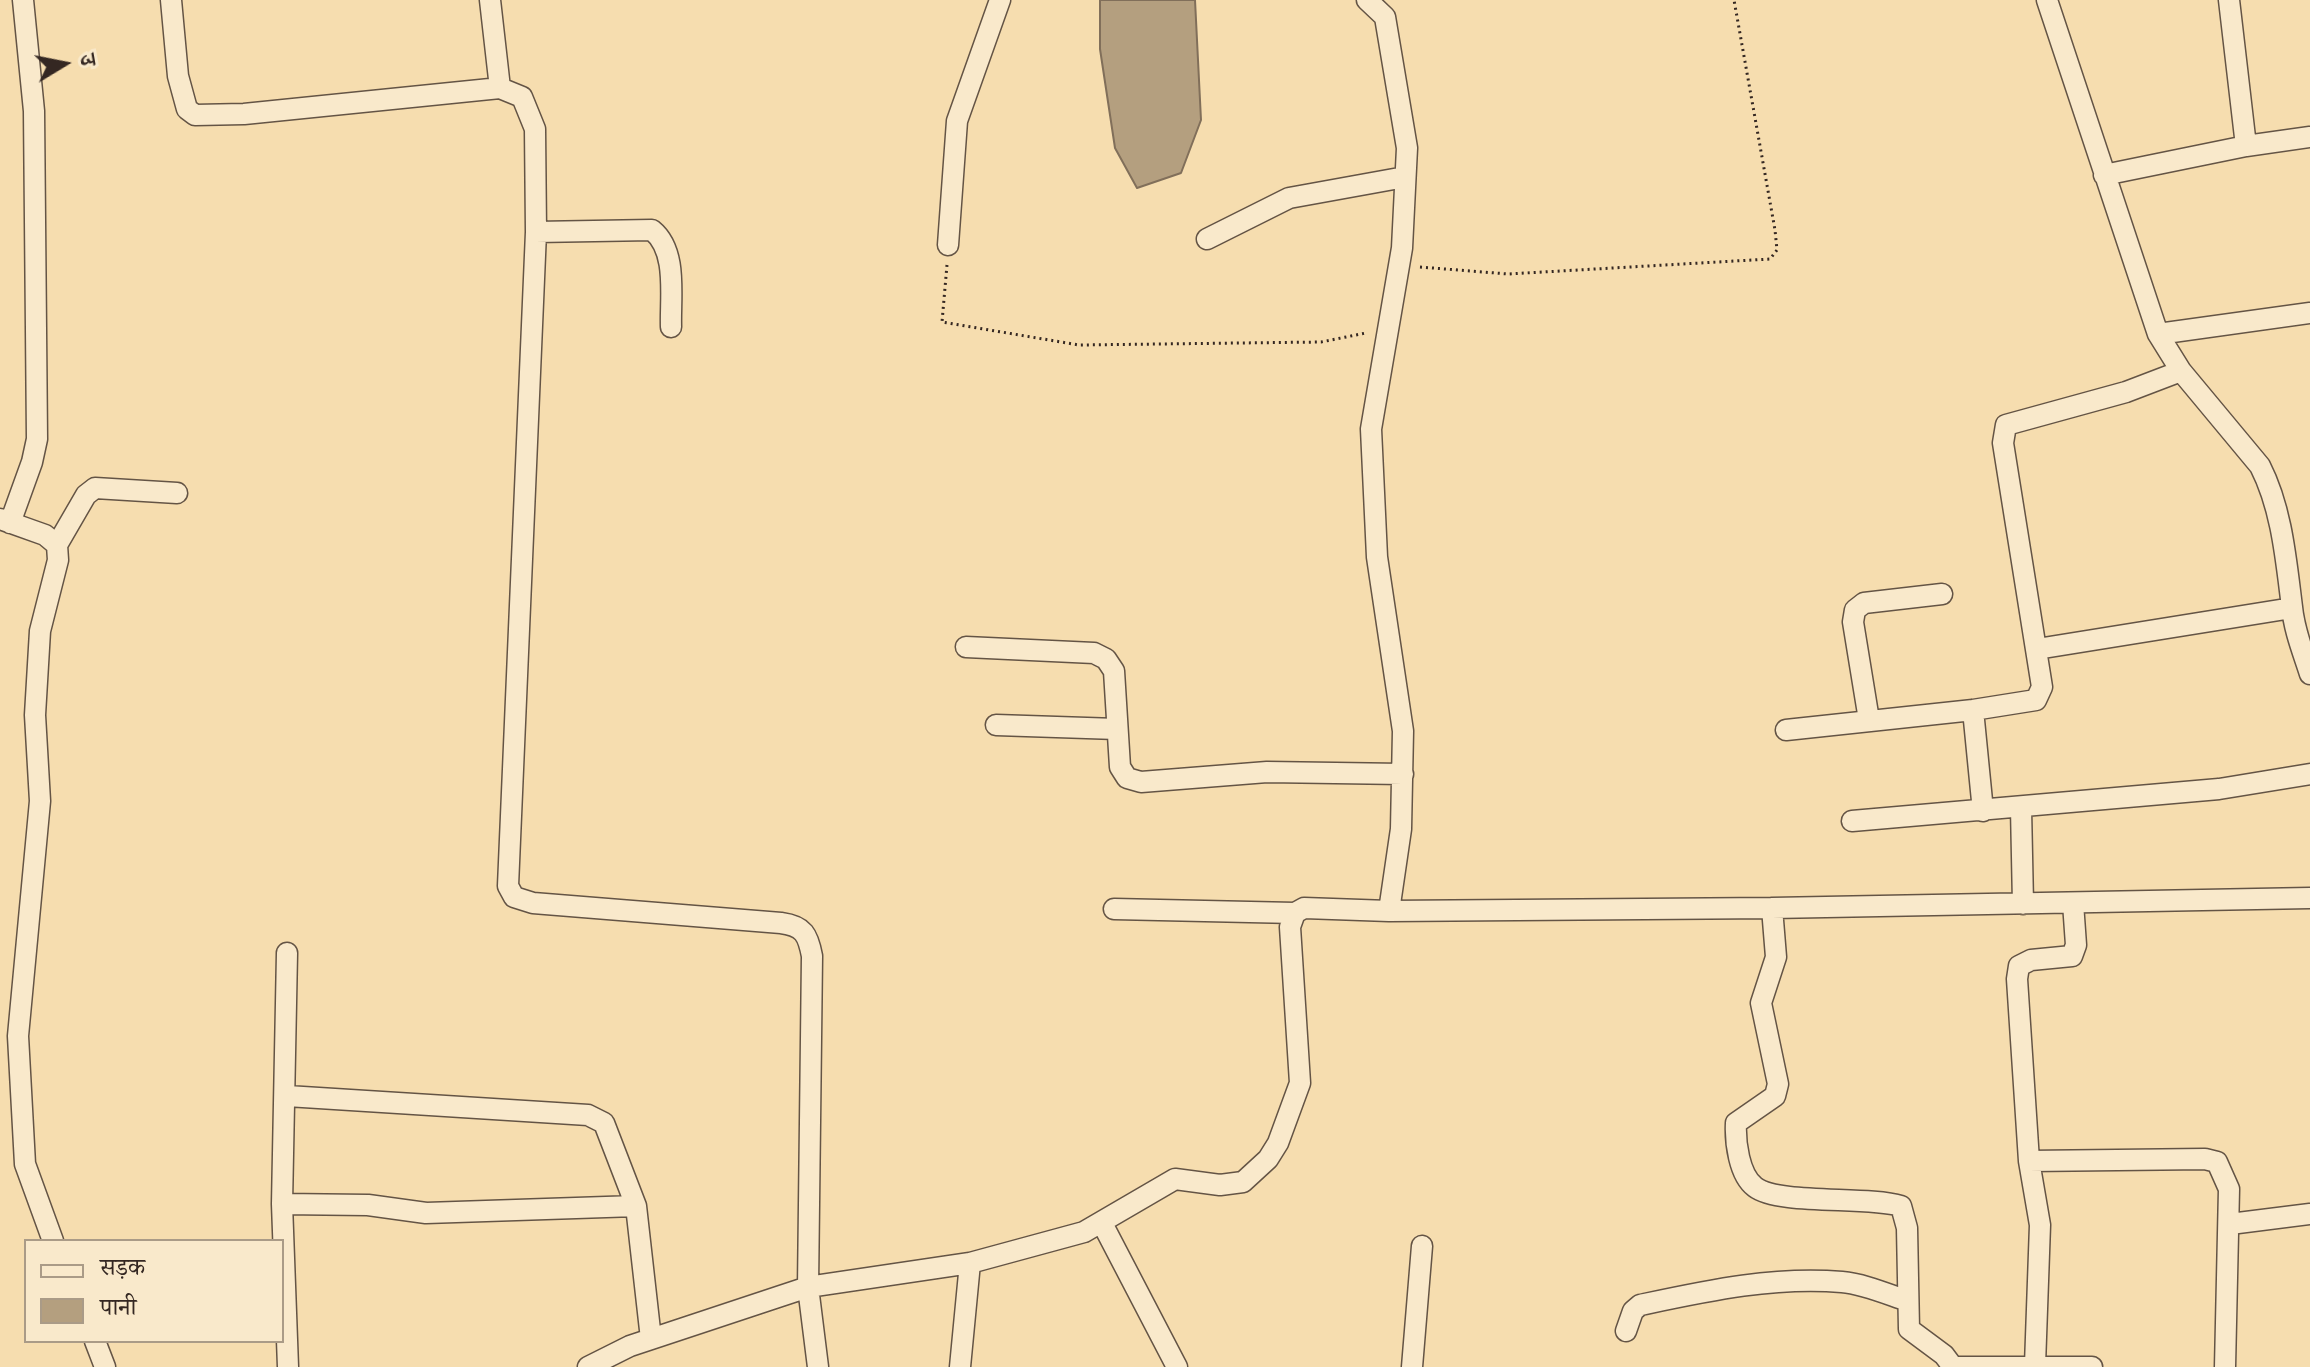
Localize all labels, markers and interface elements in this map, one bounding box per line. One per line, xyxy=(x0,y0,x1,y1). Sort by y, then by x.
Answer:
north arrow xyxy=(24,24,104,104)
text: उ xyxy=(74,52,102,68)
legend xyxy=(24,1239,284,1343)
text: सड़क xyxy=(100,1252,145,1282)
text: पानी xyxy=(100,1292,137,1322)

